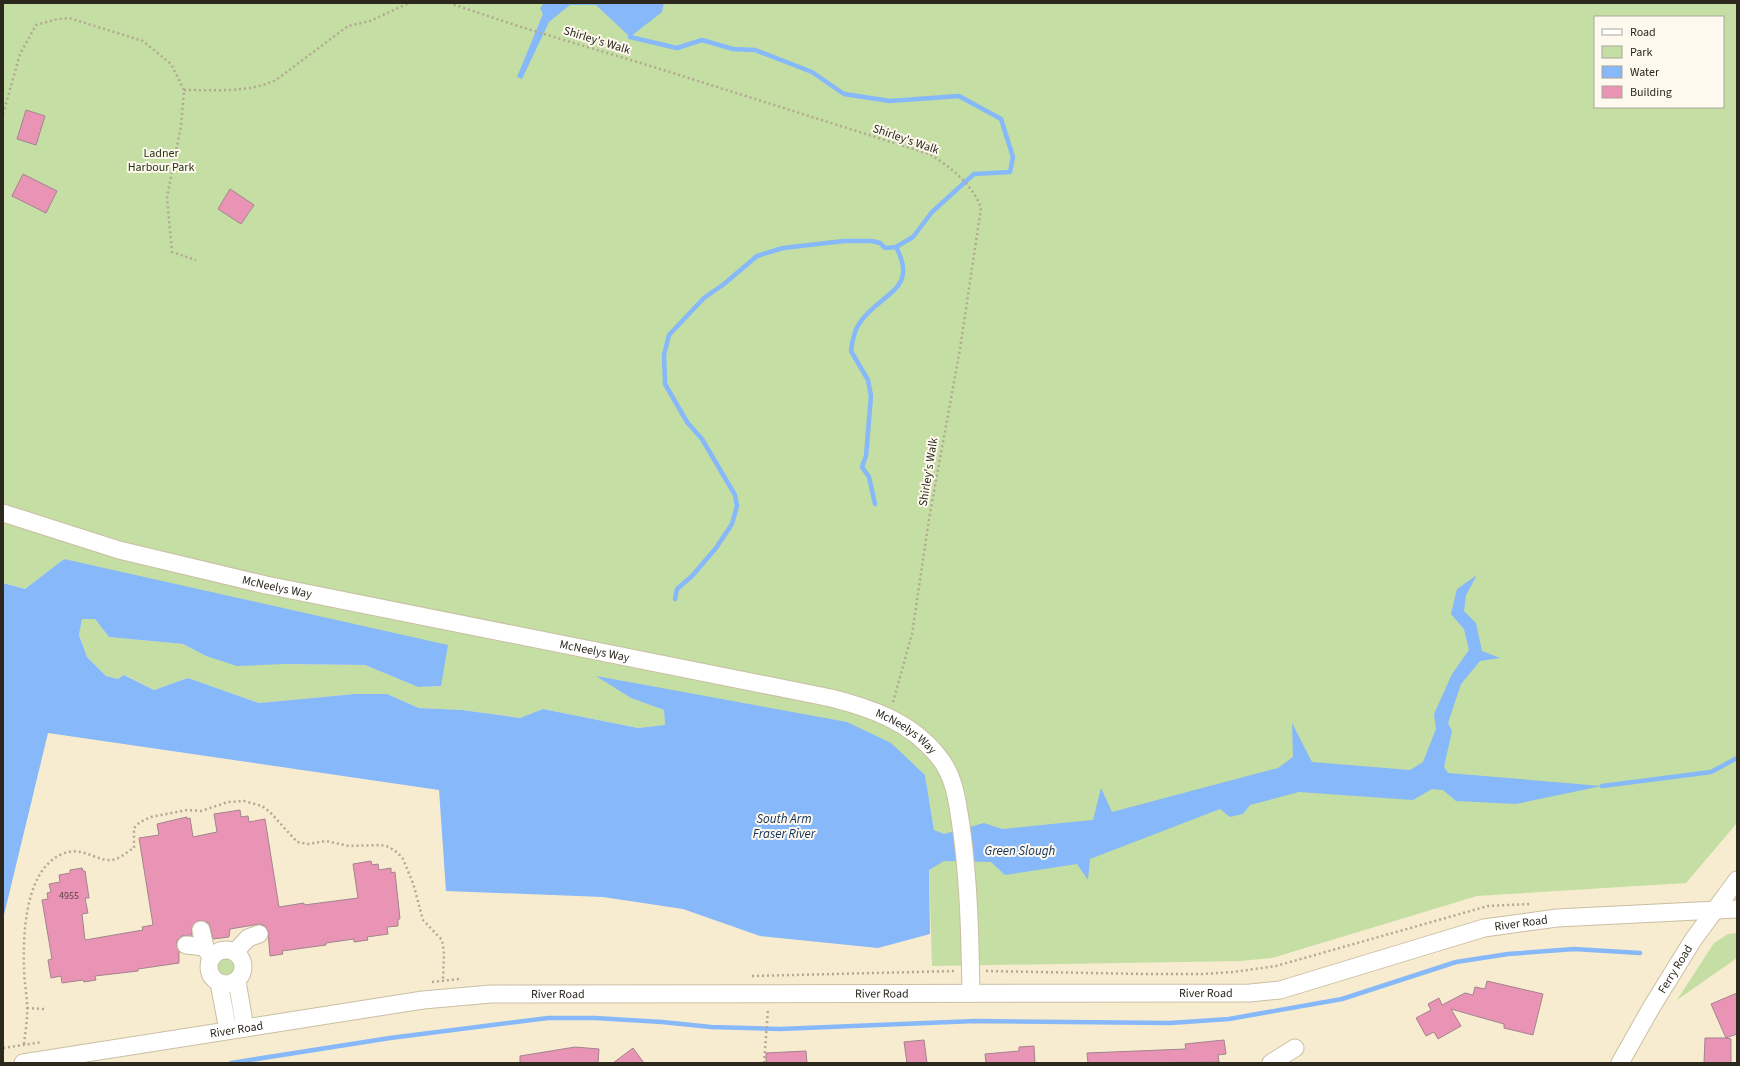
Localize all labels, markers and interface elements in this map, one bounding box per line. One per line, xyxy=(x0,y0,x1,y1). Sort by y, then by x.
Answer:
legend xyxy=(1594,16,1724,108)
street label: Shirley's Walk xyxy=(561,22,632,59)
text: Road xyxy=(1630,24,1656,41)
text: Park xyxy=(1630,44,1652,61)
text: Water xyxy=(1630,64,1660,81)
text: Building xyxy=(1630,84,1672,101)
street label: Shirley's Walk xyxy=(870,120,941,159)
park label: Ladner Harbour Park xyxy=(128,145,194,176)
street label: Shirley's Walk xyxy=(915,437,942,508)
street label: McNeelys Way xyxy=(240,572,314,603)
street label: McNeelys Way xyxy=(558,636,631,667)
street label: McNeelys Way xyxy=(873,705,941,758)
water label: South Arm Fraser River xyxy=(753,810,816,843)
water label: Green Slough xyxy=(985,842,1056,860)
house number: 4955 xyxy=(59,889,79,903)
street label: River Road xyxy=(1493,911,1549,935)
street label: Ferry Road xyxy=(1654,942,1697,997)
street label: River Road xyxy=(855,985,909,1003)
street label: River Road xyxy=(1179,985,1233,1002)
street label: River Road xyxy=(531,986,585,1003)
street label: River Road xyxy=(209,1017,264,1042)

